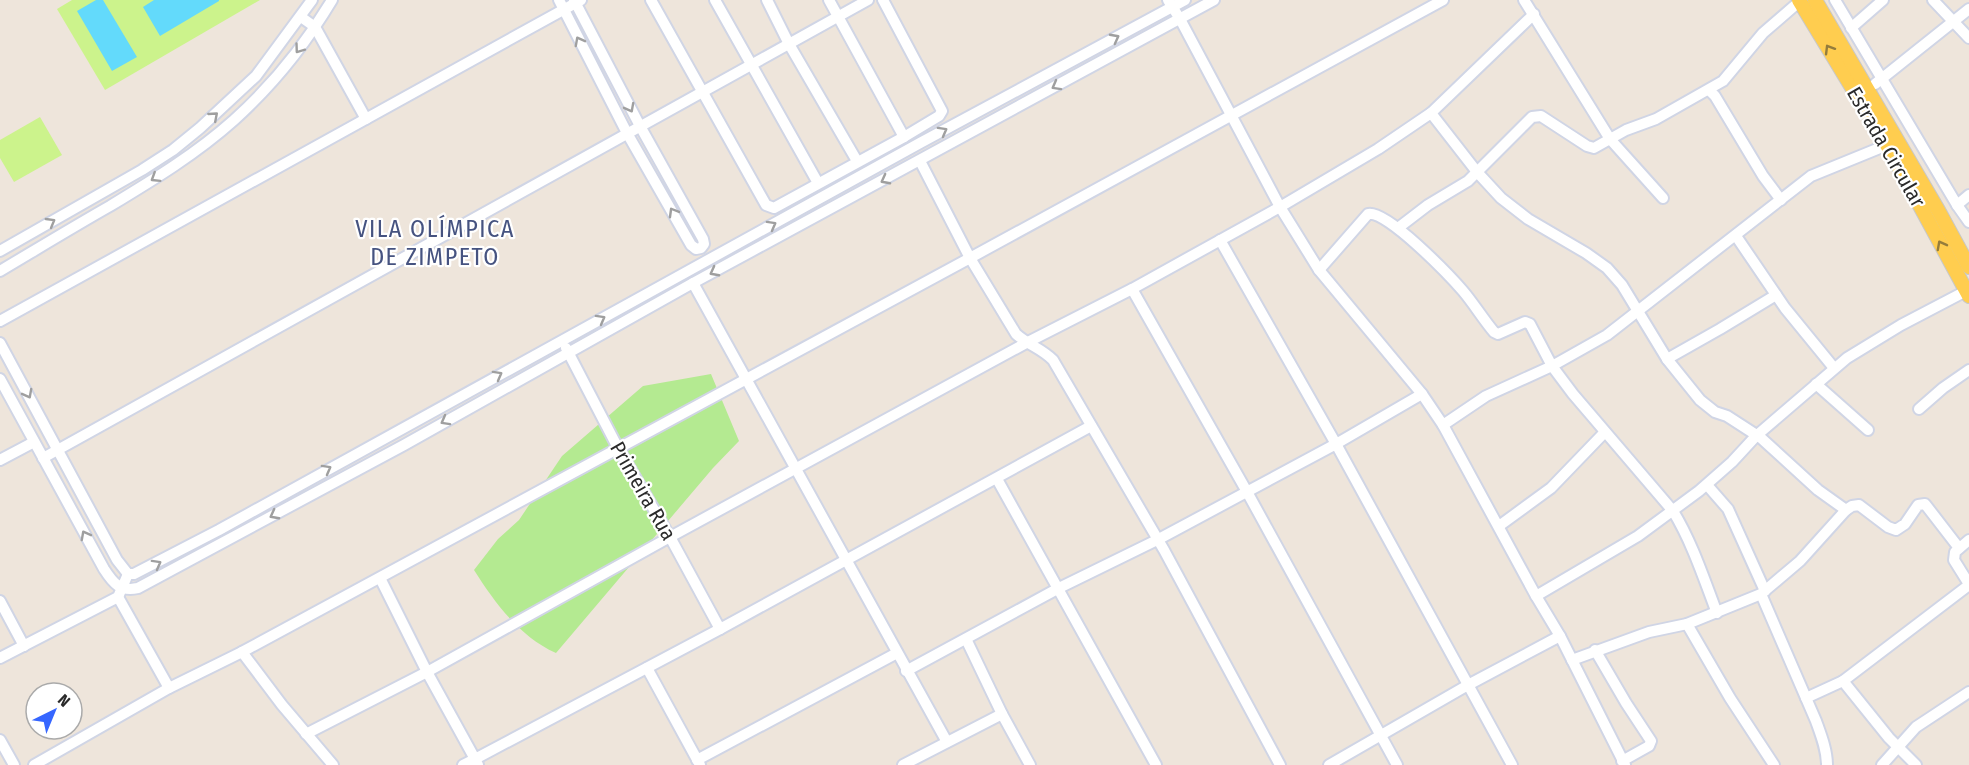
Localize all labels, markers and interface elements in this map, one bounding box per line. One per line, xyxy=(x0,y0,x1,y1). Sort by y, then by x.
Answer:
one-way arrow xyxy=(1108,34,1119,46)
one-way arrow xyxy=(575,37,586,48)
one-way arrow xyxy=(296,42,307,53)
one-way arrow xyxy=(1824,45,1836,55)
one-way arrow xyxy=(1052,79,1062,90)
street label: Estrada Circular xyxy=(1841,82,1931,212)
one-way arrow xyxy=(623,102,634,112)
one-way arrow xyxy=(207,112,218,123)
one-way arrow xyxy=(937,127,947,138)
one-way arrow xyxy=(151,171,161,183)
one-way arrow xyxy=(881,173,891,184)
one-way arrow xyxy=(669,208,680,219)
district label: VILA OLÍMPICA DE ZIMPETO xyxy=(355,214,515,271)
one-way arrow xyxy=(45,218,55,229)
one-way arrow xyxy=(766,221,776,232)
one-way arrow xyxy=(1937,240,1948,251)
one-way arrow xyxy=(709,265,720,277)
one-way arrow xyxy=(595,315,605,326)
one-way arrow xyxy=(492,371,502,382)
one-way arrow xyxy=(21,388,32,399)
one-way arrow xyxy=(441,414,451,426)
street label: Primeira Rua xyxy=(604,437,682,545)
one-way arrow xyxy=(321,465,331,477)
one-way arrow xyxy=(270,508,281,519)
one-way arrow xyxy=(81,531,92,542)
one-way arrow xyxy=(150,560,161,571)
north arrow xyxy=(24,681,84,741)
text: N xyxy=(54,690,74,711)

